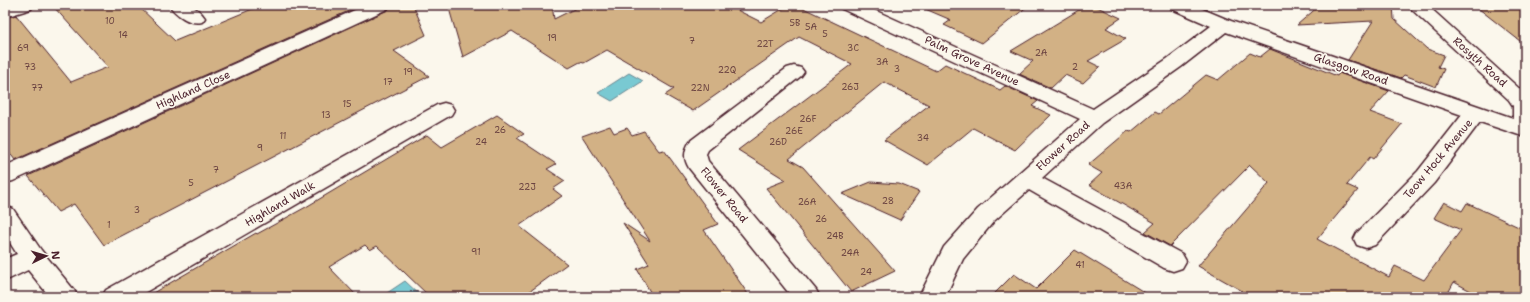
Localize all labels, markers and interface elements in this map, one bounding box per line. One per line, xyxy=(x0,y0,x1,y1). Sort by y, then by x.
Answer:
house number: 10 xyxy=(105,15,115,27)
house number: 5B xyxy=(790,17,800,29)
house number: 5A xyxy=(805,21,817,33)
house number: 5 xyxy=(822,28,828,40)
house number: 14 xyxy=(118,29,128,41)
house number: 19 xyxy=(547,32,557,44)
street label: Palm Grove Avenue xyxy=(922,32,1022,90)
street label: Rosyth Road xyxy=(1450,34,1510,90)
house number: 7 xyxy=(689,35,695,47)
house number: 22T xyxy=(756,38,774,50)
house number: 69 xyxy=(17,42,29,54)
house number: 3C xyxy=(847,42,859,54)
house number: 2A xyxy=(1035,47,1048,59)
street label: Glasgow Road xyxy=(1312,49,1390,89)
house number: 3A xyxy=(876,56,889,68)
house number: 73 xyxy=(24,61,36,73)
house number: 2 xyxy=(1072,61,1078,73)
house number: 3 xyxy=(894,63,900,75)
house number: 22Q xyxy=(718,64,736,76)
house number: 19 xyxy=(403,66,413,78)
street label: Highland Close xyxy=(153,67,233,113)
house number: 17 xyxy=(383,76,393,88)
house number: 26J xyxy=(841,81,859,93)
house number: 77 xyxy=(31,82,43,94)
house number: 22N xyxy=(690,82,710,94)
house number: 15 xyxy=(342,98,352,110)
house number: 13 xyxy=(321,109,331,121)
house number: 26F xyxy=(799,113,817,125)
street label: Teow Hock Avenue xyxy=(1400,116,1476,202)
street label: Flower Road xyxy=(1033,118,1093,174)
house number: 26 xyxy=(494,124,506,136)
house number: 26E xyxy=(785,125,803,137)
house number: 11 xyxy=(279,130,287,142)
house number: 34 xyxy=(917,132,929,144)
house number: 24 xyxy=(475,136,487,148)
house number: 26D xyxy=(769,136,787,148)
house number: 9 xyxy=(257,142,263,154)
house number: 7 xyxy=(213,164,219,176)
street label: Flower Road xyxy=(697,164,751,226)
house number: 5 xyxy=(188,177,194,189)
street label: Highland Walk xyxy=(242,178,318,230)
house number: 43A xyxy=(1114,180,1133,192)
house number: 22J xyxy=(518,181,536,193)
house number: 28 xyxy=(882,195,894,207)
house number: 26A xyxy=(798,196,817,208)
house number: 3 xyxy=(134,204,140,216)
house number: 26 xyxy=(815,213,827,225)
house number: 1 xyxy=(107,219,111,231)
house number: 24B xyxy=(826,230,844,242)
north arrow xyxy=(26,236,66,276)
house number: 91 xyxy=(471,246,481,258)
house number: 24A xyxy=(841,247,860,259)
text: N xyxy=(48,250,63,260)
house number: 41 xyxy=(1075,259,1085,271)
house number: 24 xyxy=(860,266,872,278)

